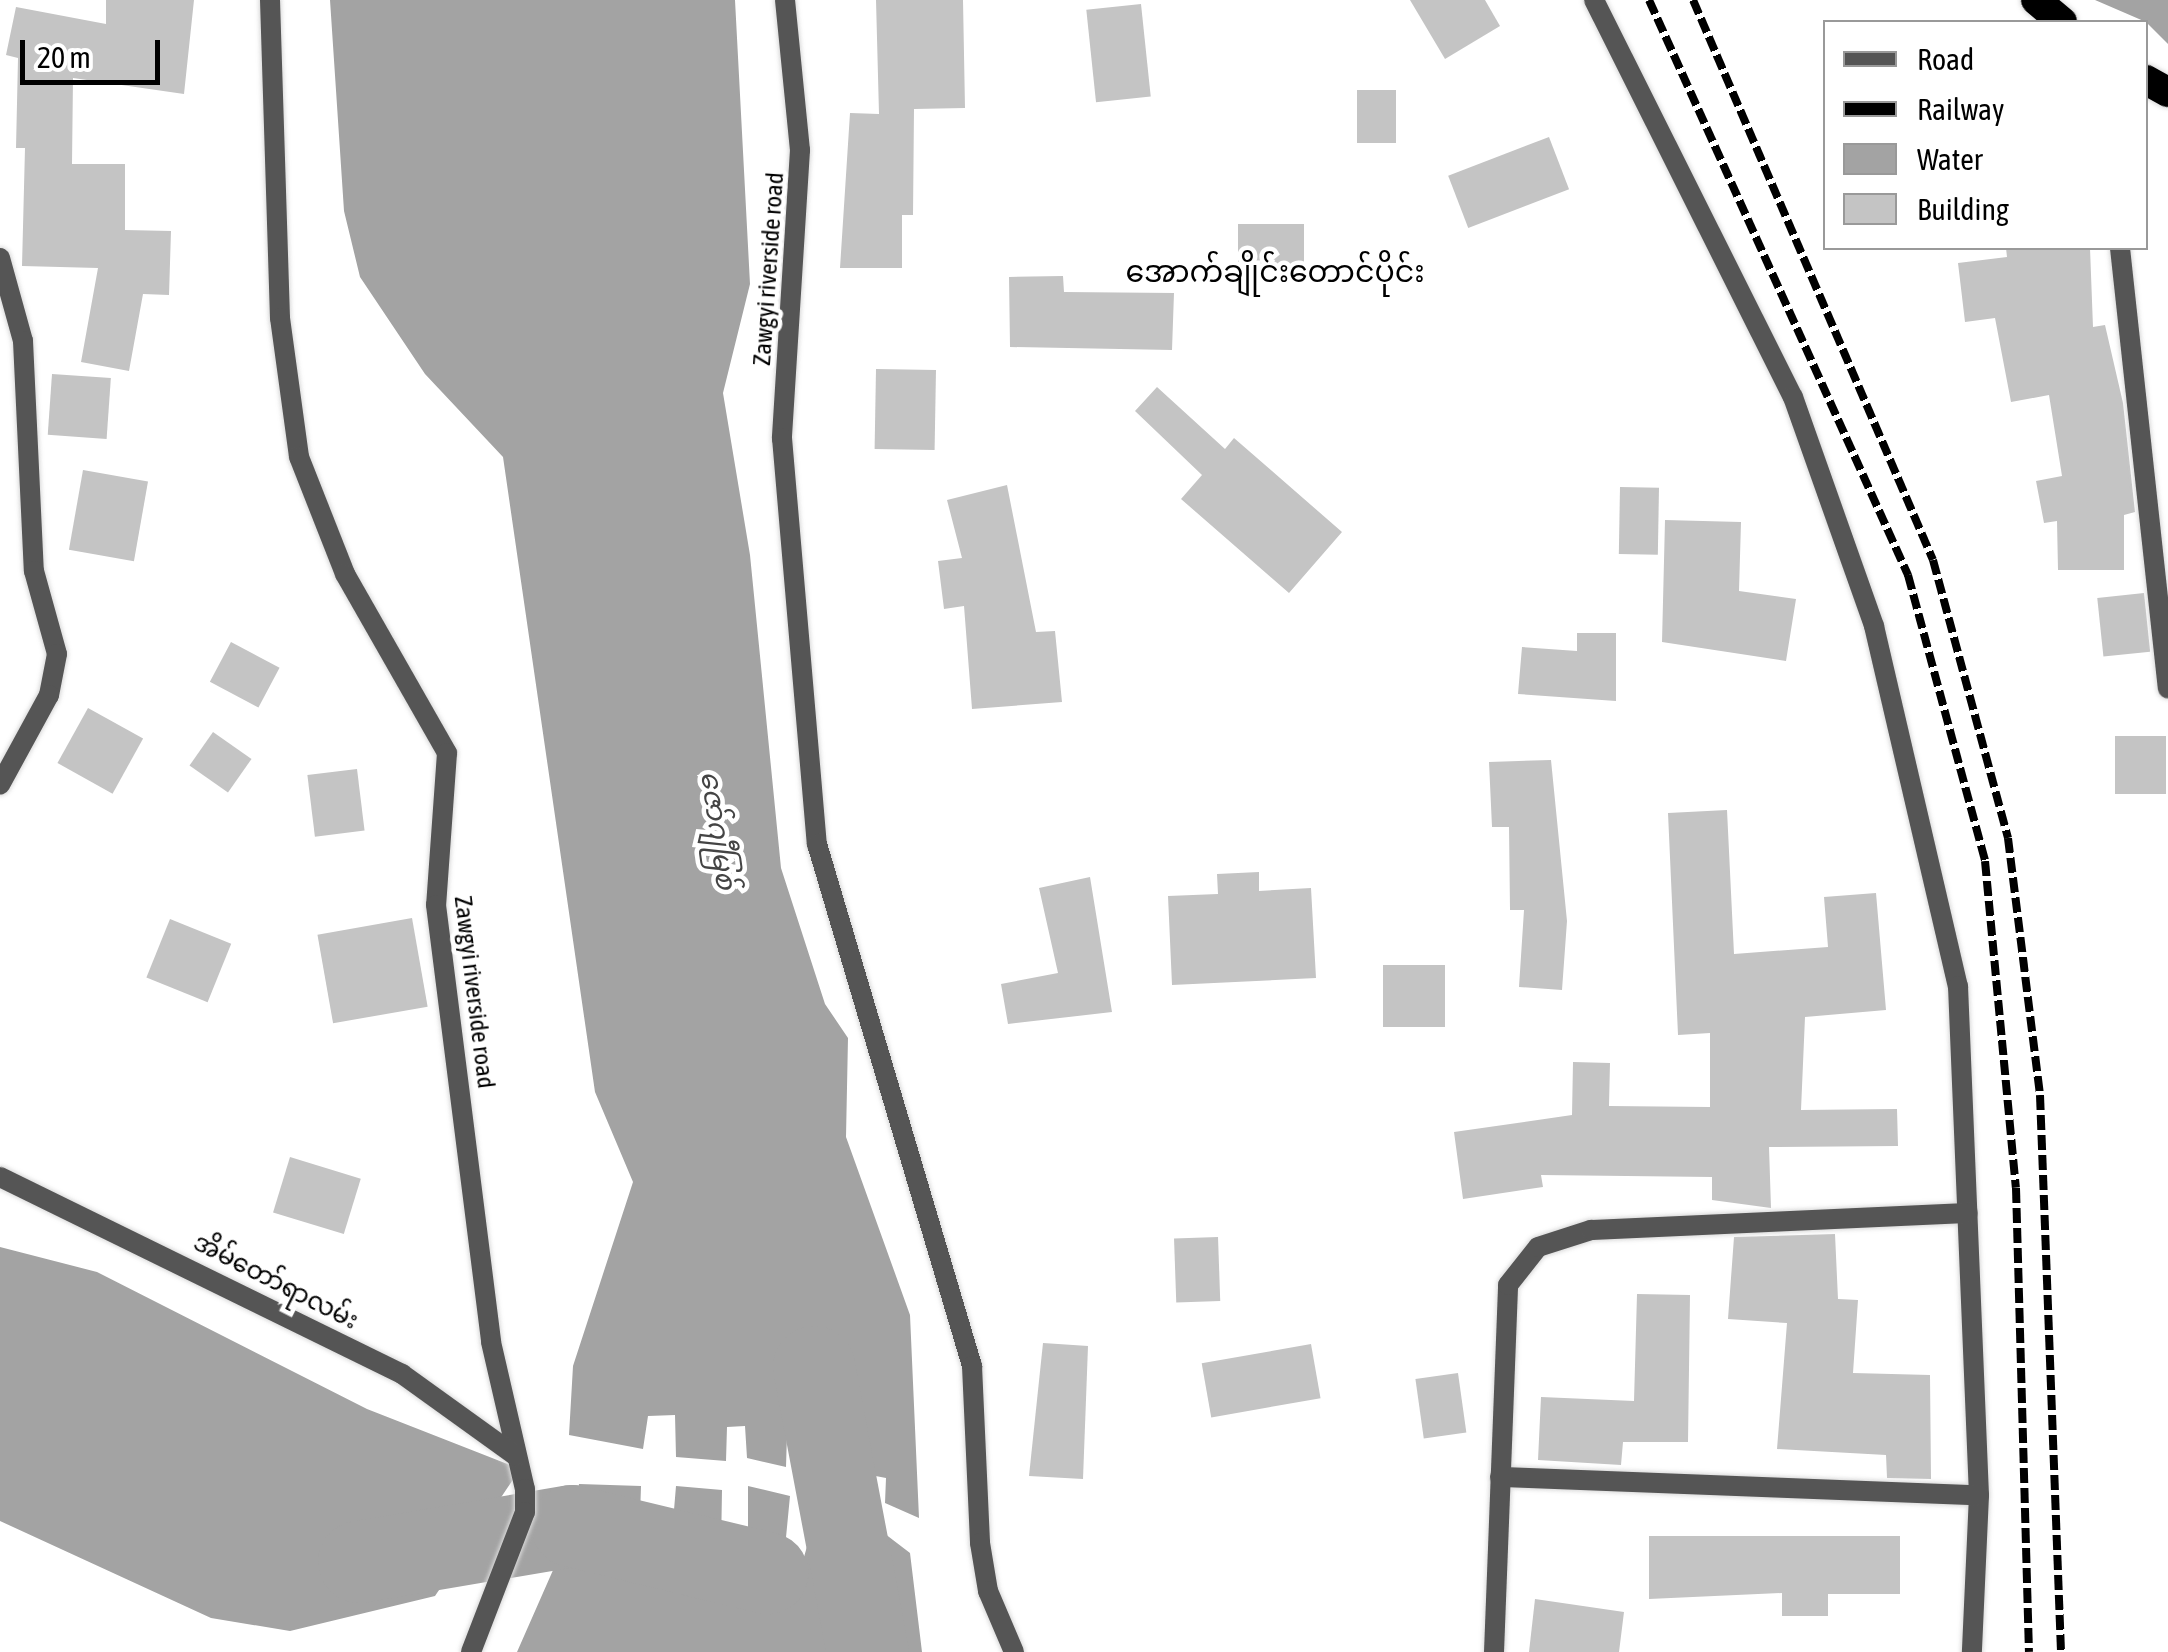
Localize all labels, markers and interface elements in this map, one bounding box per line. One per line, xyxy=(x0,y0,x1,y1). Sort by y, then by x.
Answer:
scale bar xyxy=(25,20,165,82)
legend xyxy=(1823,20,2148,250)
text: 20 m xyxy=(37,40,91,74)
text: Road xyxy=(1917,42,1974,76)
text: Railway xyxy=(1917,92,2004,126)
text: Water xyxy=(1917,142,1983,176)
street label: Zawgyi riverside road xyxy=(746,171,790,367)
text: Building xyxy=(1917,192,2009,226)
district label: အောက်ချိုင်းတောင်ပိုင်း xyxy=(1125,253,1425,289)
water label: ဇော်ဂျီမြစ် xyxy=(694,769,744,891)
street label: Zawgyi riverside road xyxy=(448,894,502,1090)
street label: အိမ်တော်ရာလမ်း xyxy=(189,1227,363,1335)

